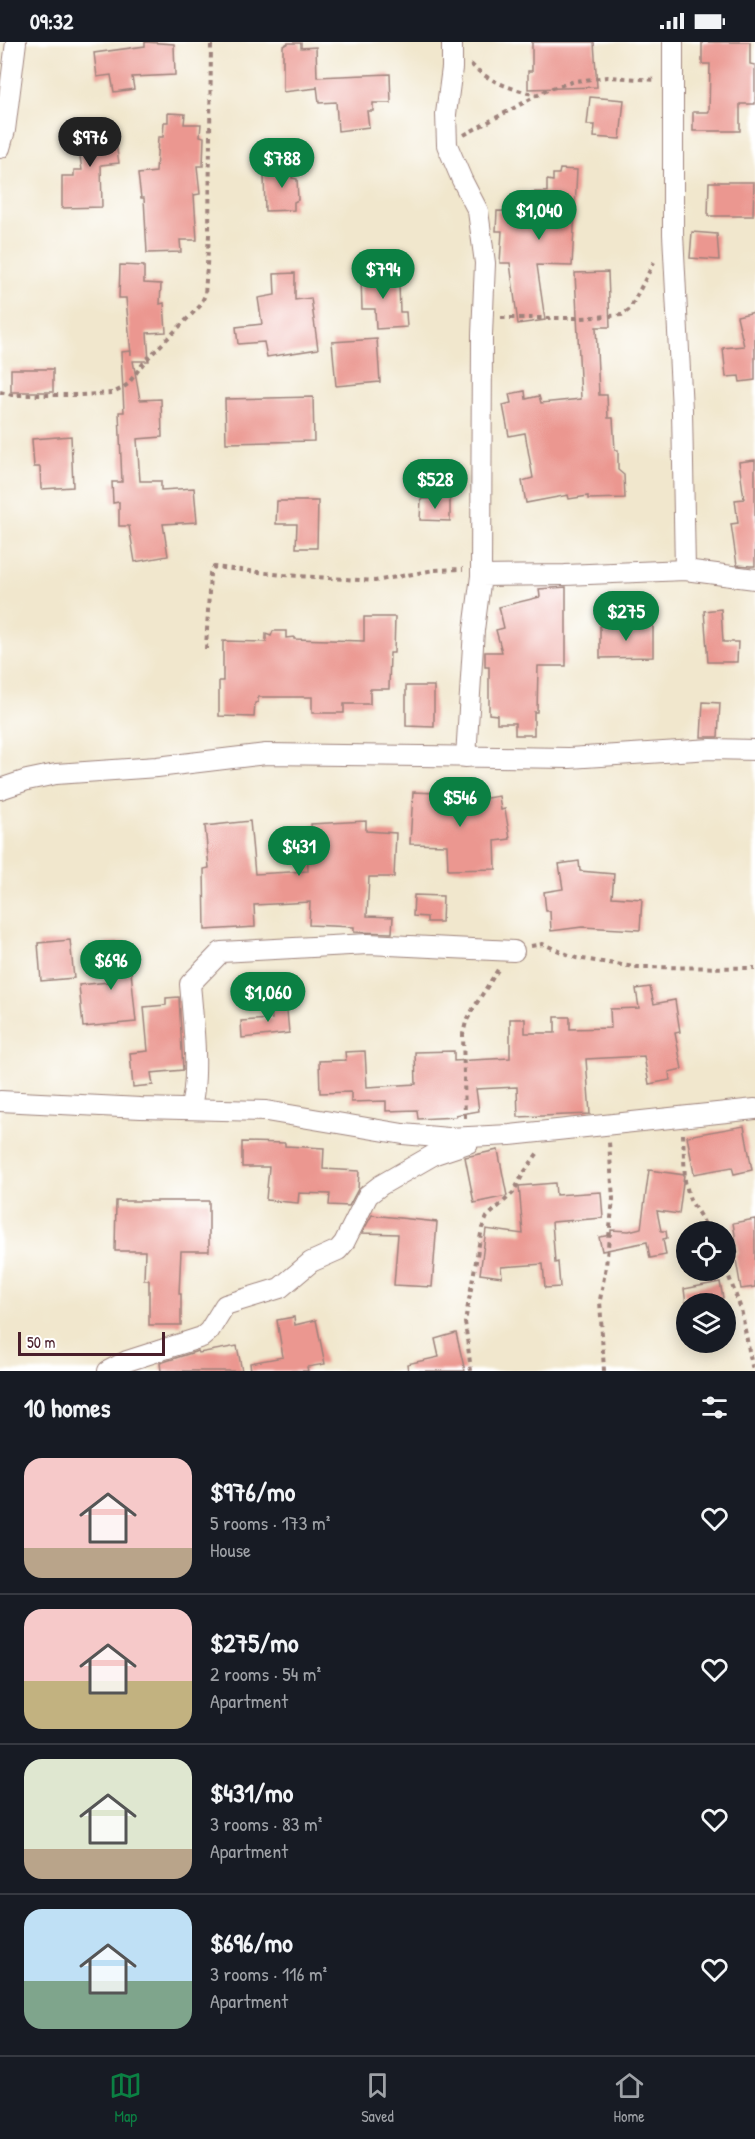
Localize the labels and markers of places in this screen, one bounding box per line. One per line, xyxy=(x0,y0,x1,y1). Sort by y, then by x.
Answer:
pin: $976 xyxy=(54,117,126,168)
pin: $788 xyxy=(246,138,318,189)
pin: $1,040 xyxy=(490,190,588,241)
pin: $794 xyxy=(347,249,419,300)
pin: $528 xyxy=(399,459,471,510)
pin: $275 xyxy=(590,591,662,642)
pin: $546 xyxy=(424,777,496,828)
pin: $431 xyxy=(263,826,335,877)
pin: $696 xyxy=(75,940,147,991)
pin: $1,060 xyxy=(219,972,317,1023)

